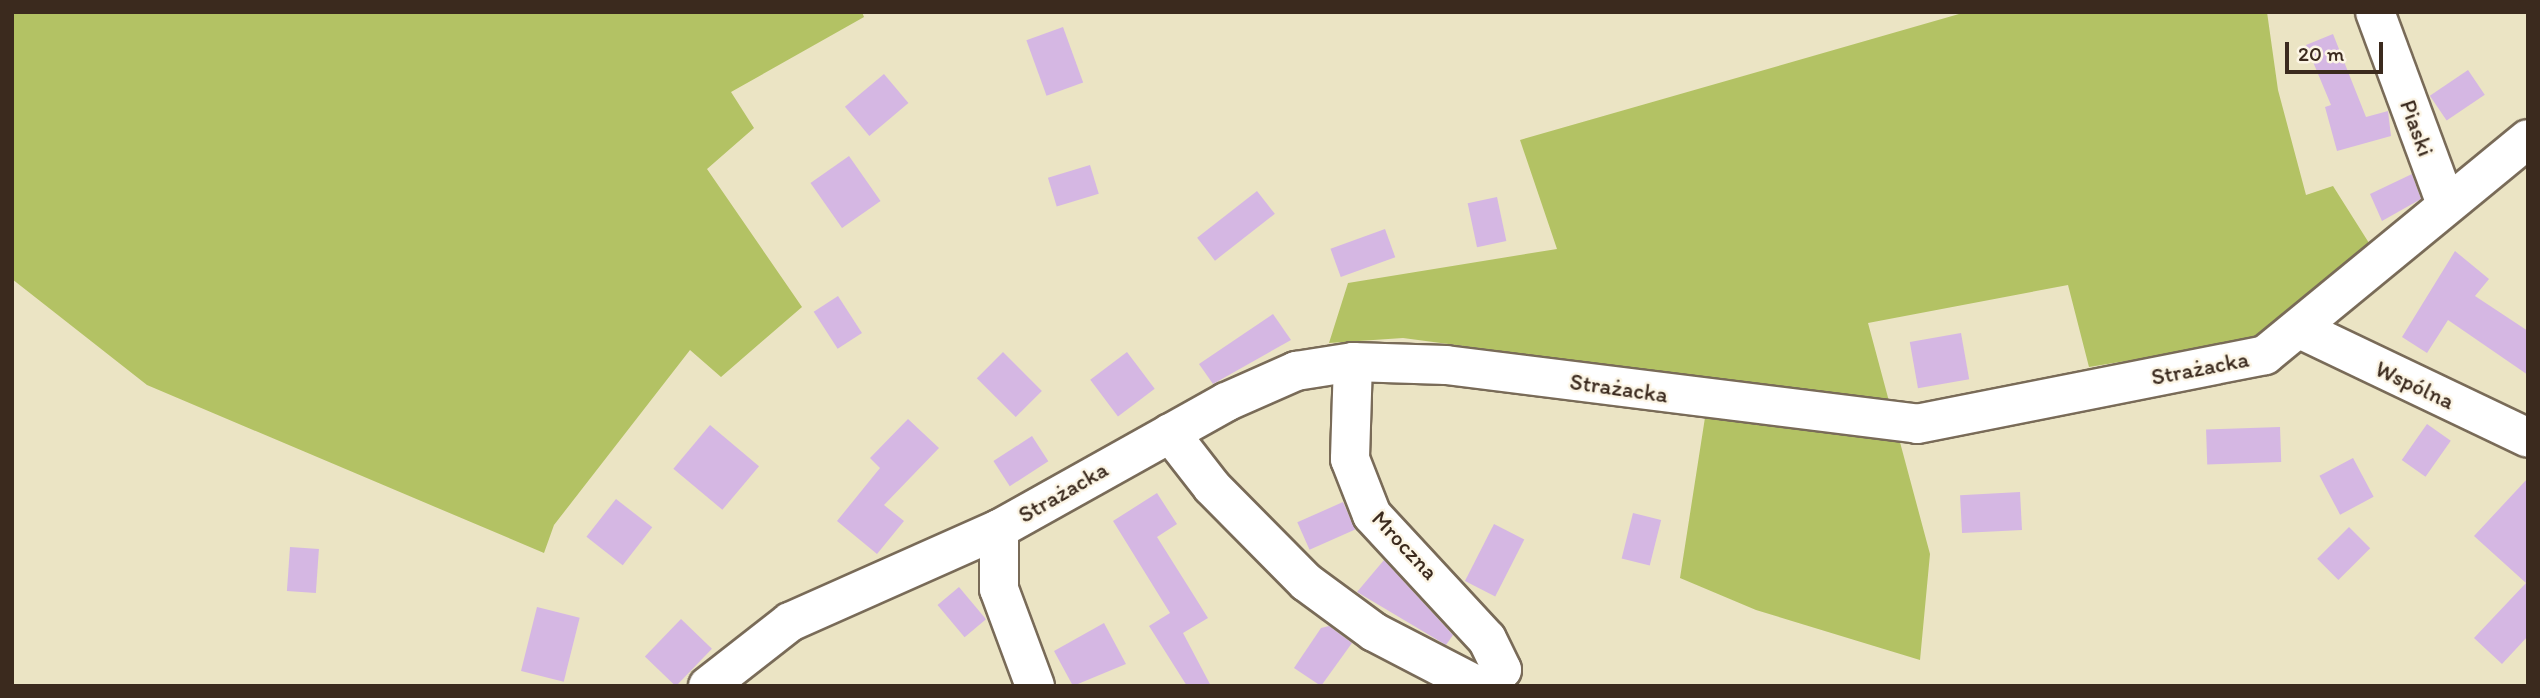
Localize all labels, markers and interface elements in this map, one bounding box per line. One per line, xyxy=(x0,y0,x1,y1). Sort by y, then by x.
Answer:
scale bar xyxy=(2288,28,2386,72)
text: 20 m xyxy=(2298,41,2344,66)
street label: Piaski xyxy=(2394,96,2440,160)
street label: Strażacka xyxy=(2149,345,2251,391)
street label: Wspólna xyxy=(2371,355,2459,415)
street label: Strażacka xyxy=(1568,367,1670,409)
street label: Strażacka xyxy=(1013,455,1113,529)
street label: Mroczna xyxy=(1366,505,1444,585)

